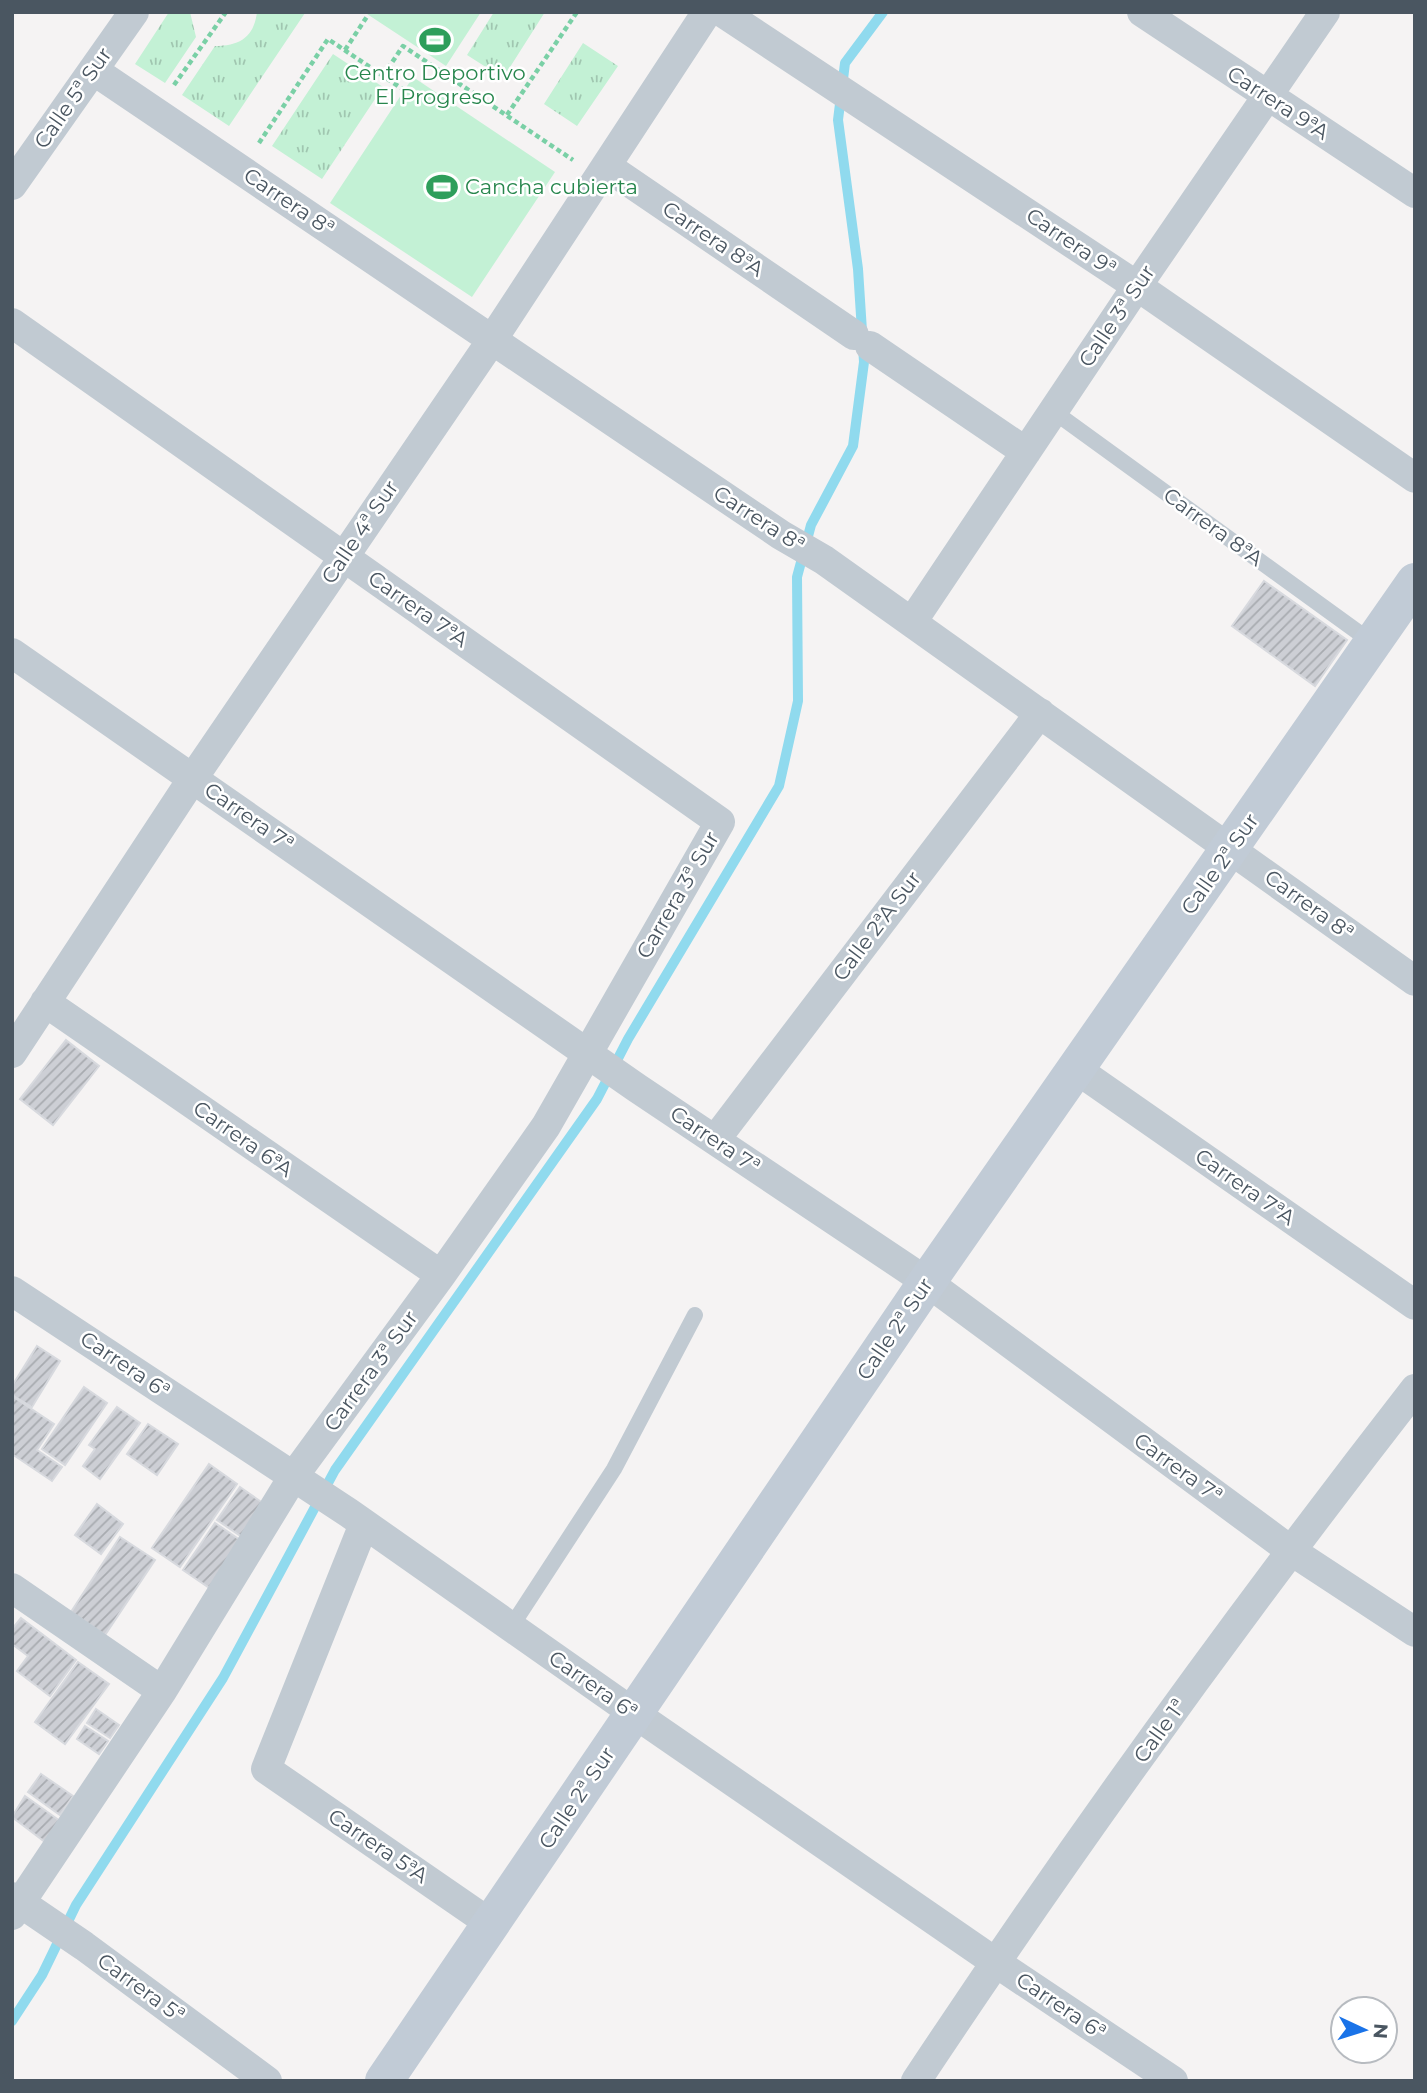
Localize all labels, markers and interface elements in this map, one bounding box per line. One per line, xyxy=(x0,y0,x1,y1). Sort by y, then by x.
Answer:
sports icon: Centro Deportivo El Progreso xyxy=(418,23,452,57)
street label: Calle 5ª Sur xyxy=(29,42,117,153)
place label: Centro Deportivo El Progreso xyxy=(344,60,526,109)
street label: Carrera 9ªA xyxy=(1223,60,1335,145)
street label: Carrera 8ª xyxy=(239,162,339,241)
sports icon: Cancha cubierta xyxy=(425,170,459,204)
place label: Cancha cubierta xyxy=(465,174,638,199)
street label: Carrera 8ªA xyxy=(658,196,769,282)
street label: Carrera 9ª xyxy=(1022,202,1121,281)
street label: Calle 3ª Sur xyxy=(1073,260,1160,372)
street label: Calle 4ª Sur xyxy=(316,475,403,588)
street label: Carrera 8ª xyxy=(709,480,810,557)
street label: Carrera 8ªA xyxy=(1159,482,1269,572)
street label: Carrera 7ªA xyxy=(364,565,474,653)
street label: Carrera 7ª xyxy=(200,777,299,856)
street label: Calle 2ª Sur xyxy=(1176,808,1264,919)
street label: Carrera 3ª Sur xyxy=(631,827,724,963)
street label: Carrera 8ª xyxy=(1260,864,1359,945)
street label: Calle 2ªA Sur xyxy=(827,866,926,986)
street label: Carrera 6ªA xyxy=(189,1095,299,1183)
street label: Carrera 7ª xyxy=(666,1100,765,1179)
street label: Carrera 7ªA xyxy=(1191,1143,1301,1231)
street label: Calle 2ª Sur xyxy=(851,1273,938,1385)
street label: Carrera 3ª Sur xyxy=(318,1306,423,1436)
street label: Carrera 6ª xyxy=(76,1326,175,1404)
street label: Carrera 7ª xyxy=(1129,1427,1227,1508)
street label: Carrera 6ª xyxy=(544,1645,642,1724)
street label: Calle 1ª xyxy=(1128,1694,1191,1767)
street label: Calle 2ª Sur xyxy=(533,1742,620,1854)
street label: Carrera 5ªA xyxy=(324,1803,434,1889)
street label: Carrera 5ª xyxy=(93,1948,190,2028)
street label: Carrera 6ª xyxy=(1012,1967,1111,2045)
north arrow xyxy=(1329,1995,1399,2065)
text: N xyxy=(1368,2023,1392,2040)

